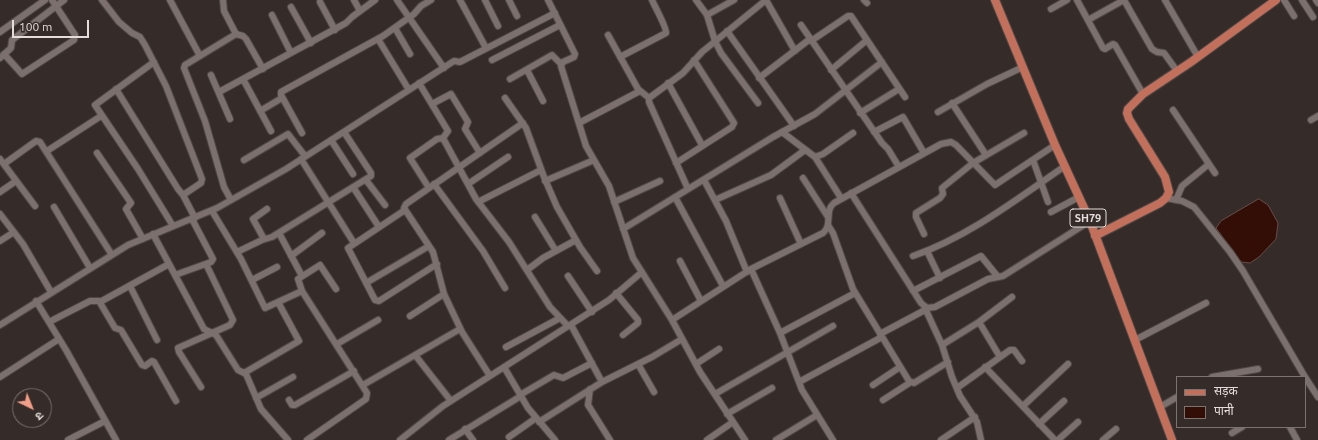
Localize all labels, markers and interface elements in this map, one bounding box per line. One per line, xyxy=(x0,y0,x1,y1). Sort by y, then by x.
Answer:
scale bar xyxy=(14,12,91,38)
text: 100 m xyxy=(19,20,52,33)
road number: SH79 xyxy=(1070,209,1106,227)
legend xyxy=(1176,376,1306,428)
text: सड़क xyxy=(1214,384,1238,397)
north arrow xyxy=(12,388,52,428)
text: पानी xyxy=(1214,404,1234,417)
text: उ xyxy=(33,409,46,423)

